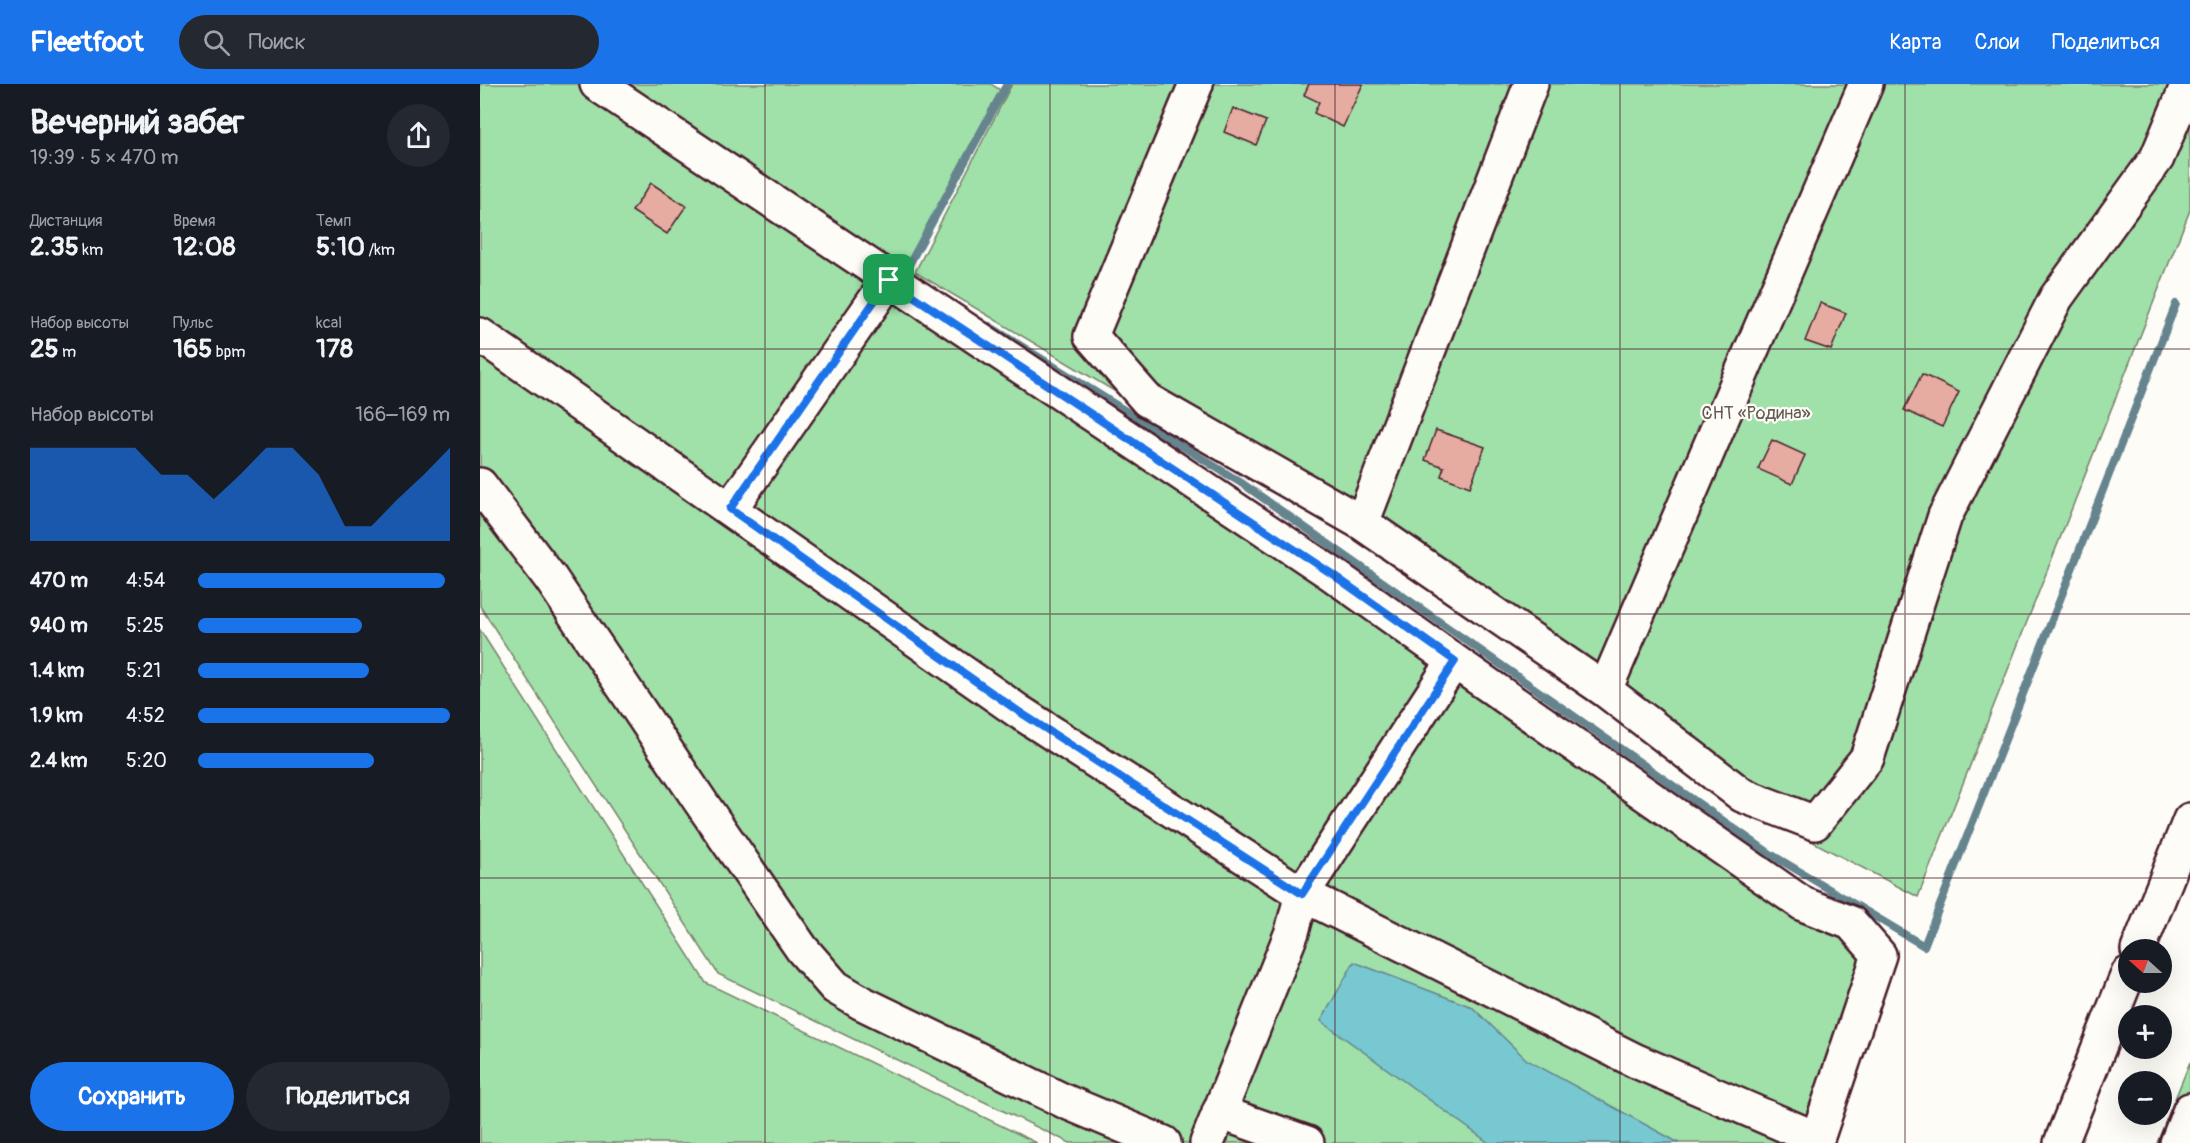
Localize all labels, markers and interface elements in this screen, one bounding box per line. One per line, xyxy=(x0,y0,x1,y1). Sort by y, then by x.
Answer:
search box xyxy=(179,15,599,69)
text: Fleetfoot xyxy=(30,25,143,60)
icon: search xyxy=(200,26,233,59)
text: Поиск xyxy=(248,28,306,56)
text: Карта xyxy=(1889,29,1941,56)
text: Слои xyxy=(1974,29,2019,56)
text: Поделиться xyxy=(2052,29,2160,56)
text: Вечерний забег xyxy=(30,102,244,143)
button: share xyxy=(387,104,450,167)
text: 19:39 · 5 × 470 m xyxy=(30,145,179,170)
text: Дистанция xyxy=(30,211,103,231)
text: Время xyxy=(173,211,216,231)
text: Темп xyxy=(316,211,351,231)
text: 2.35 xyxy=(30,231,79,263)
text: 12:08 xyxy=(173,231,236,263)
text: 5:10 xyxy=(316,231,365,263)
text: km xyxy=(79,240,103,260)
text: /km xyxy=(365,240,395,260)
pin xyxy=(863,254,914,305)
icon: arrive xyxy=(872,263,905,296)
text: Набор высоты xyxy=(30,313,129,333)
text: Пульс xyxy=(173,313,213,333)
text: kcal xyxy=(316,313,342,333)
text: 25 xyxy=(30,333,59,365)
text: 165 xyxy=(173,333,212,365)
text: 178 xyxy=(316,333,353,365)
text: m xyxy=(59,342,76,362)
text: bpm xyxy=(212,342,245,362)
text: Набор высоты xyxy=(30,402,154,427)
text: 166–169 m xyxy=(355,402,450,427)
park label: СНТ «Родина» xyxy=(1701,402,1811,425)
text: 470 m xyxy=(30,568,88,593)
text: 4:54 xyxy=(126,568,165,593)
text: 940 m xyxy=(30,613,88,638)
text: 5:25 xyxy=(126,613,164,638)
text: 1.4 km xyxy=(30,658,84,683)
text: 5:21 xyxy=(126,658,161,683)
text: 1.9 km xyxy=(30,703,83,728)
text: 4:52 xyxy=(126,703,165,728)
text: 2.4 km xyxy=(30,748,88,773)
text: 5:20 xyxy=(126,748,167,773)
north arrow xyxy=(2118,939,2172,993)
map controls xyxy=(2118,939,2172,1125)
button: + xyxy=(2118,1005,2172,1059)
button: Сохранить xyxy=(30,1062,234,1131)
button: Поделиться xyxy=(246,1062,450,1131)
button: − xyxy=(2118,1071,2172,1125)

